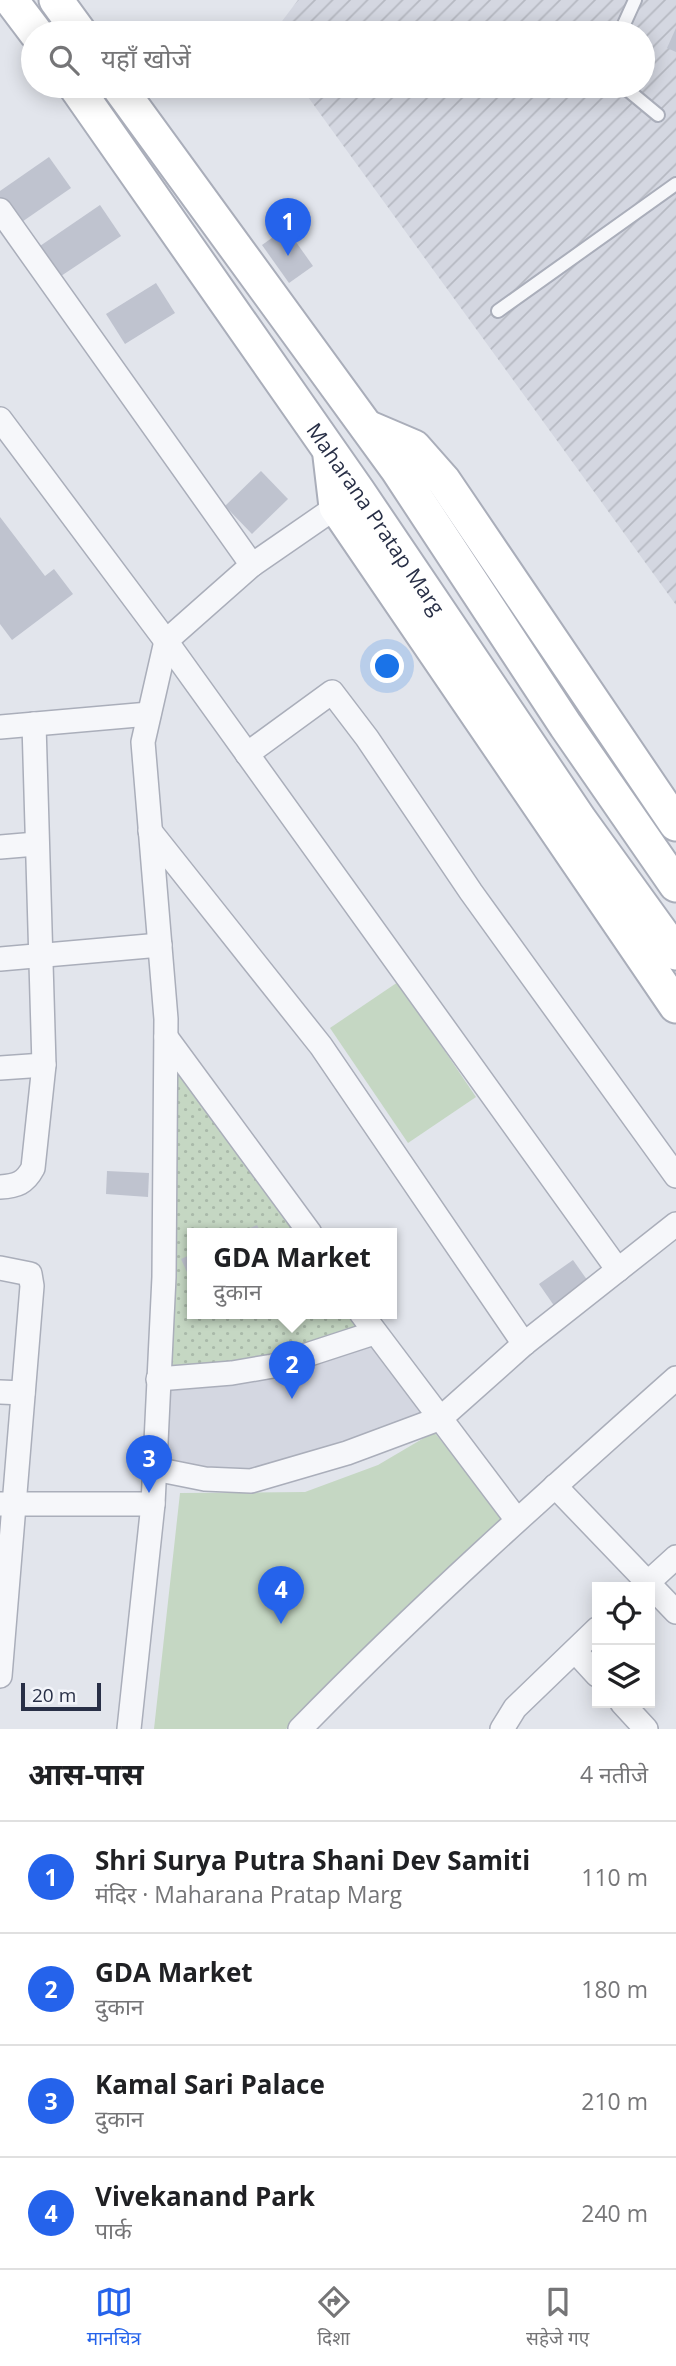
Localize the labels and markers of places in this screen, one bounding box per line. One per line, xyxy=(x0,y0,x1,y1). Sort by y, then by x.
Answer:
pin: 1 xyxy=(265,198,311,256)
pin: 2 xyxy=(269,1341,315,1399)
pin: 3 xyxy=(126,1435,172,1493)
pin: 4 xyxy=(258,1566,304,1624)

